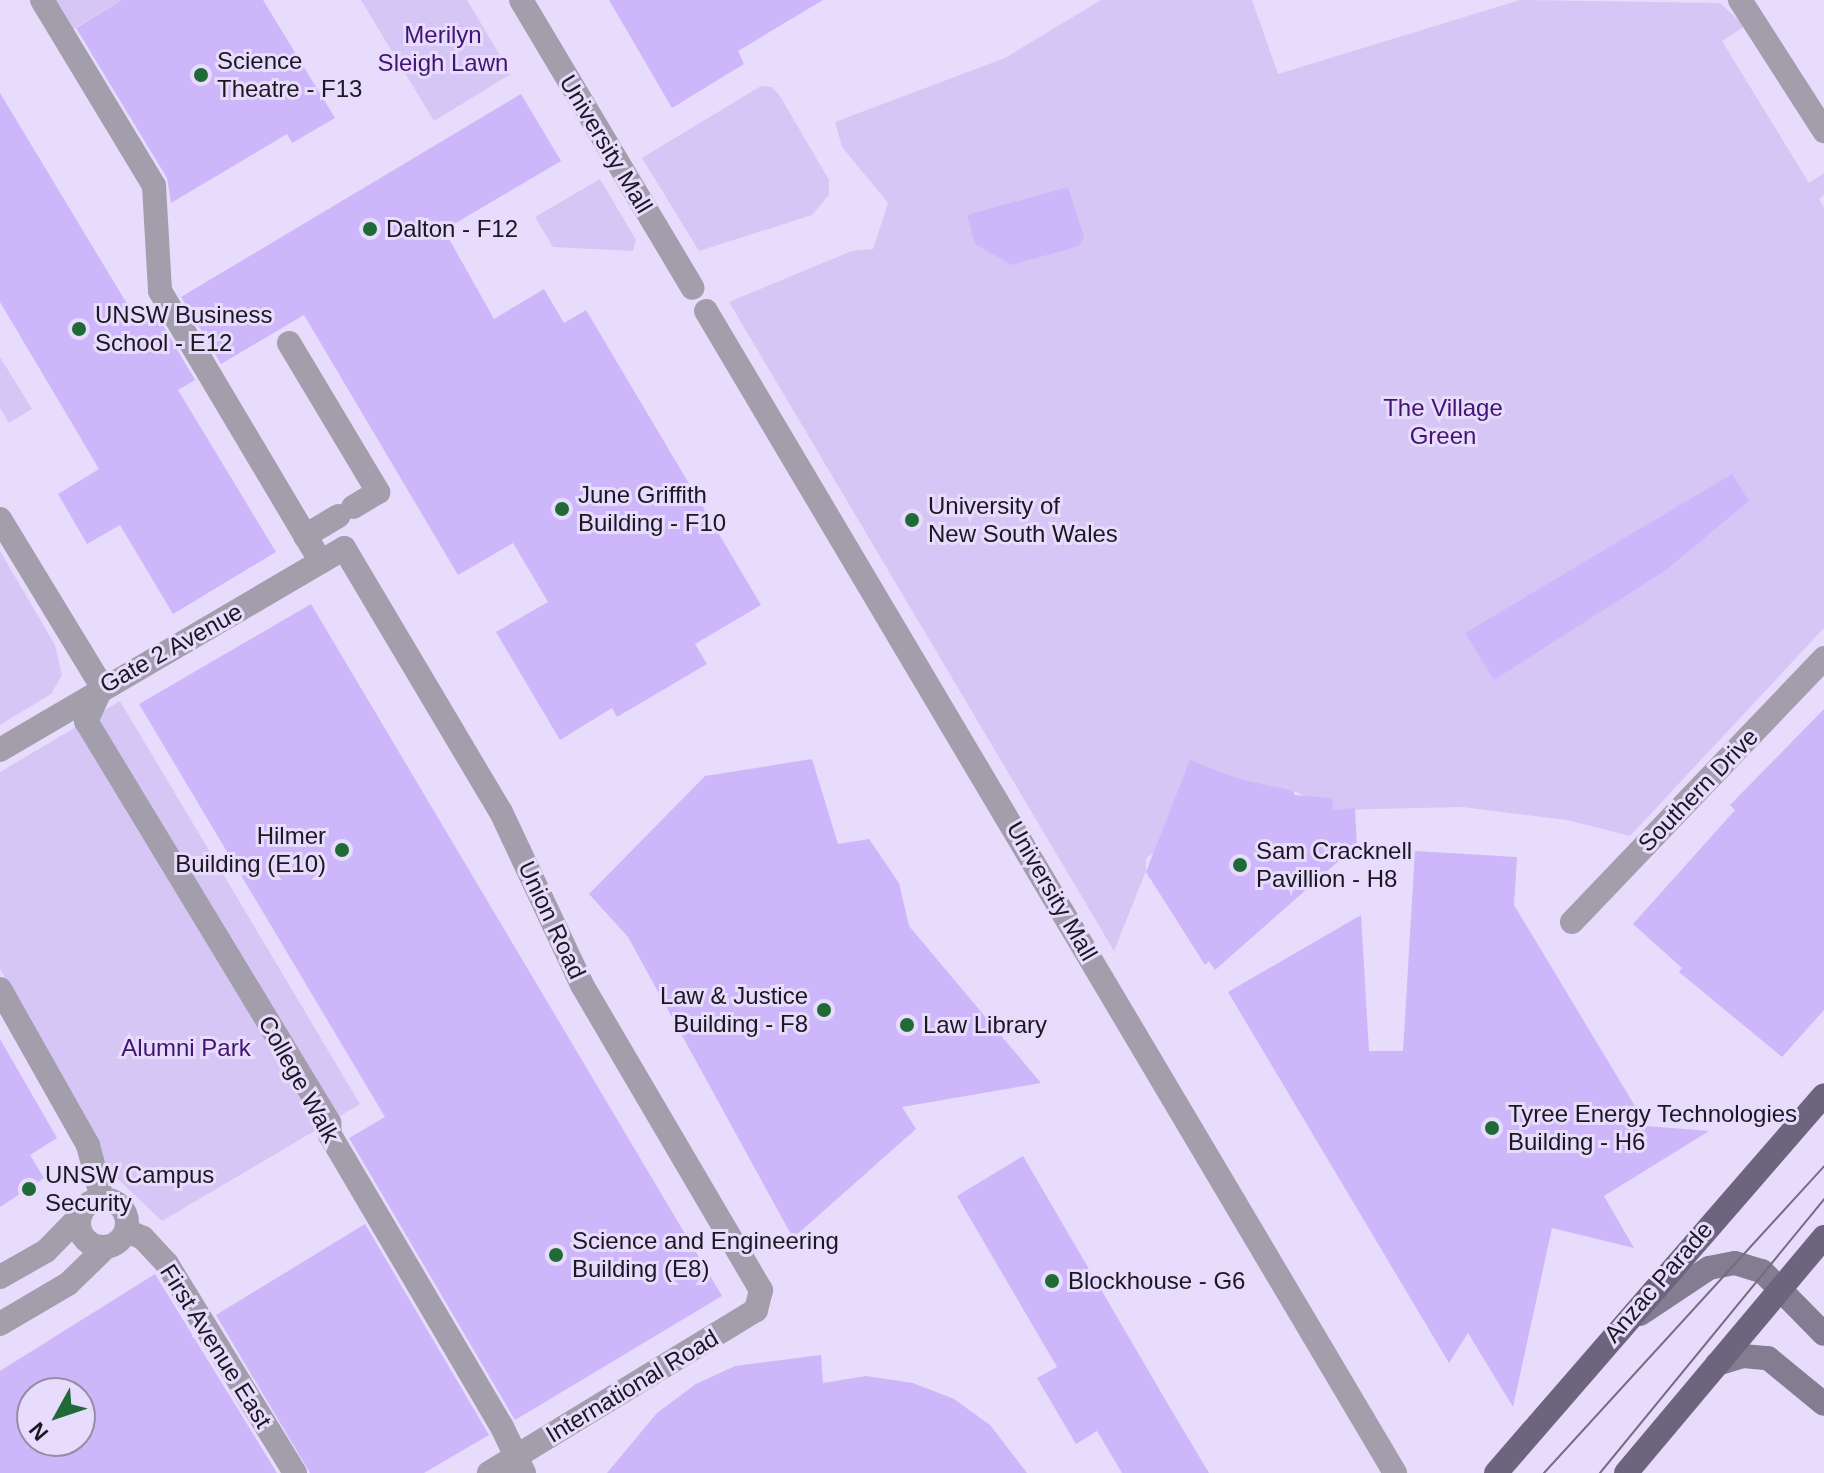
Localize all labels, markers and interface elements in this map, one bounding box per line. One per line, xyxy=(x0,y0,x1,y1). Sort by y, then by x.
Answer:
park label: Merilyn Sleigh Lawn xyxy=(378,21,508,77)
place label: Science Theatre - F13 xyxy=(217,47,362,103)
marker: Science Theatre - F13 xyxy=(192,66,210,84)
street label: University Mall xyxy=(553,70,659,218)
place label: Dalton - F12 xyxy=(386,215,518,243)
marker: Dalton - F12 xyxy=(361,220,379,238)
place label: UNSW Business School - E12 xyxy=(95,301,272,357)
marker: UNSW Business School - E12 xyxy=(70,320,88,338)
park label: The Village Green xyxy=(1383,394,1503,450)
place label: June Griffith Building - F10 xyxy=(578,481,726,537)
place label: University of New South Wales xyxy=(928,492,1118,548)
marker: June Griffith Building - F10 xyxy=(553,500,571,518)
marker: University of New South Wales xyxy=(903,511,921,529)
street label: Gate 2 Avenue xyxy=(94,597,248,699)
street label: Southern Drive xyxy=(1632,722,1764,858)
street label: University Mall xyxy=(1001,816,1103,966)
place label: Hilmer Building (E10) xyxy=(175,822,326,878)
place label: Sam Cracknell Pavillion - H8 xyxy=(1256,837,1412,893)
marker: Hilmer Building (E10) xyxy=(333,841,351,859)
street label: Union Road xyxy=(512,856,592,984)
marker: Sam Cracknell Pavillion - H8 xyxy=(1231,856,1249,874)
place label: Law & Justice Building - F8 xyxy=(660,982,808,1038)
marker: Law & Justice Building - F8 xyxy=(815,1001,833,1019)
street label: College Walk xyxy=(252,1011,346,1147)
place label: Law Library xyxy=(923,1011,1047,1039)
marker: Law Library xyxy=(898,1016,916,1034)
park label: Alumni Park xyxy=(121,1034,251,1062)
place label: Tyree Energy Technologies Building - H6 xyxy=(1508,1100,1798,1156)
marker: Tyree Energy Technologies Building - H6 xyxy=(1483,1119,1501,1137)
place label: UNSW Campus Security xyxy=(45,1161,214,1217)
marker: UNSW Campus Security xyxy=(20,1180,38,1198)
street label: Anzac Parade xyxy=(1598,1216,1718,1348)
place label: Science and Engineering Building (E8) xyxy=(572,1227,839,1283)
marker: Science and Engineering Building (E8) xyxy=(547,1246,565,1264)
street label: First Avenue East xyxy=(154,1258,278,1434)
place label: Blockhouse - G6 xyxy=(1068,1267,1245,1295)
marker: Blockhouse - G6 xyxy=(1043,1272,1061,1290)
street label: International Road xyxy=(541,1323,723,1449)
north arrow xyxy=(16,1377,96,1457)
text: N xyxy=(24,1417,53,1446)

